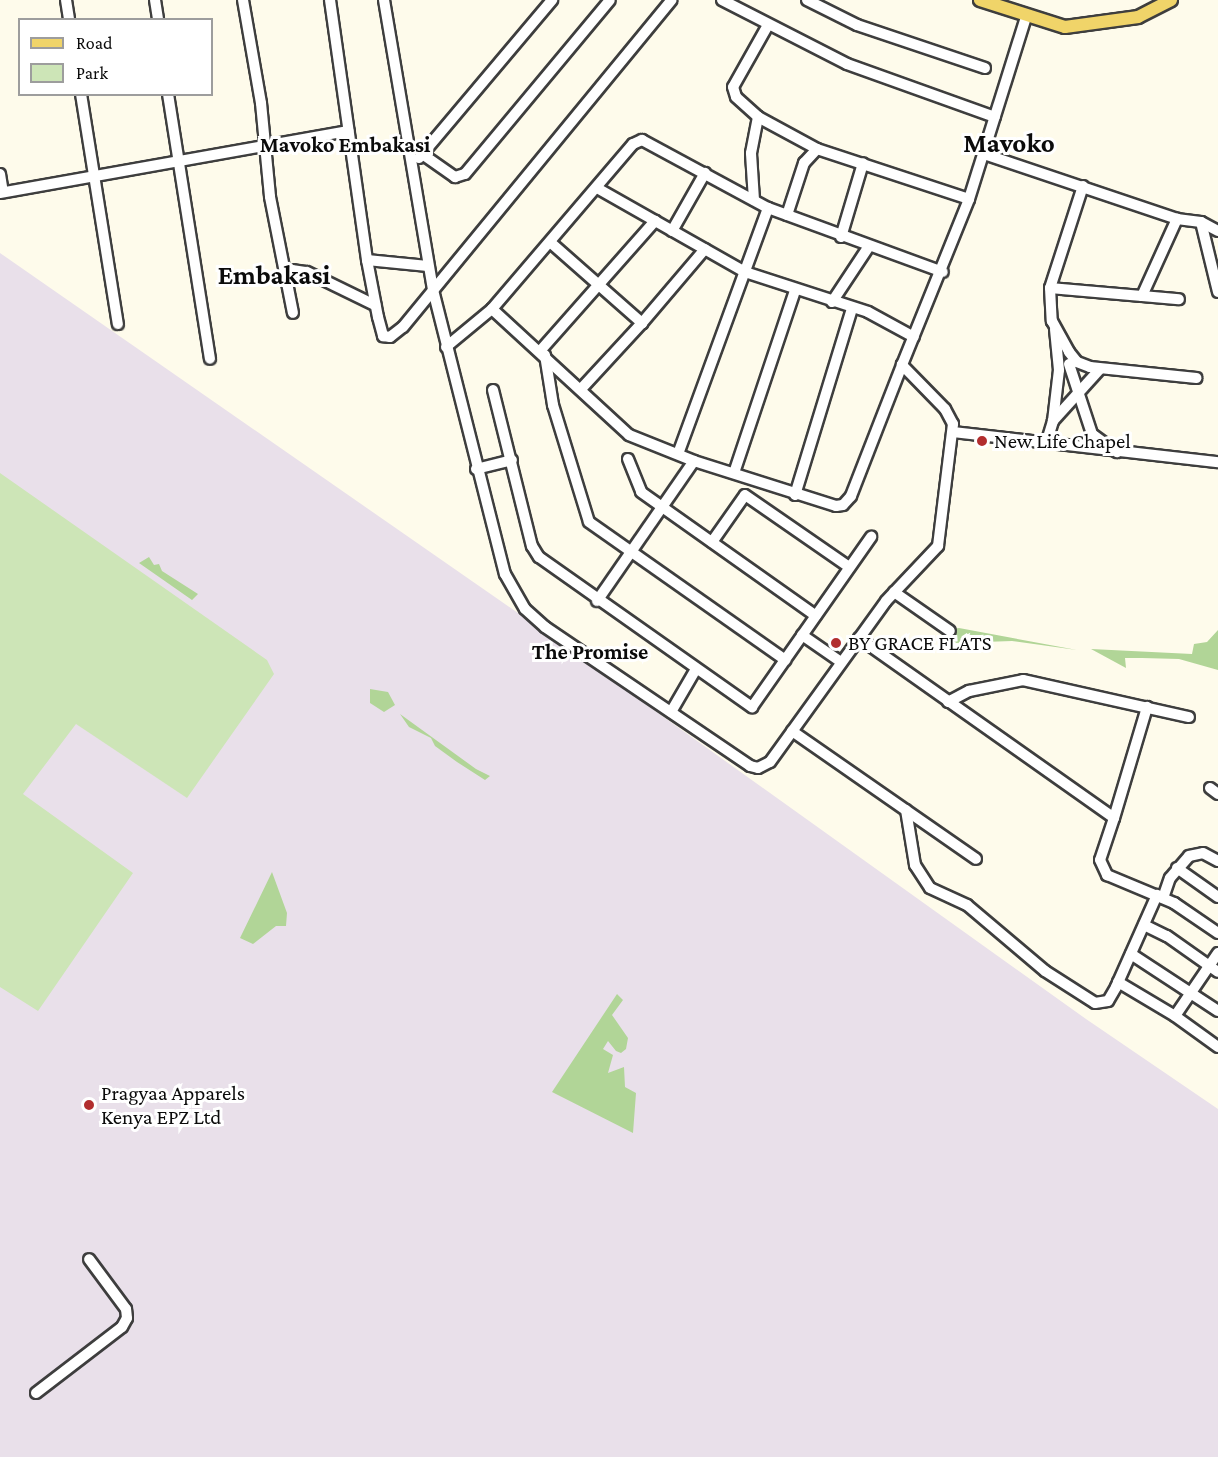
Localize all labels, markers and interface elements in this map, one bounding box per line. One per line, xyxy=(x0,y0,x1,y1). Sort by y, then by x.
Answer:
legend xyxy=(18,18,213,96)
text: Road xyxy=(76,33,113,53)
text: Park xyxy=(76,63,108,83)
district label: Mavoko xyxy=(963,128,1055,160)
district label: Mavoko Embakasi xyxy=(260,132,430,158)
district label: Embakasi xyxy=(218,260,330,292)
place label: New Life Chapel xyxy=(994,428,1131,454)
marker: New Life Chapel xyxy=(975,434,989,448)
place label: BY GRACE FLATS xyxy=(848,630,992,656)
marker: BY GRACE FLATS xyxy=(829,636,843,650)
district label: The Promise xyxy=(532,639,648,665)
place label: Pragyaa Apparels Kenya EPZ Ltd xyxy=(101,1080,245,1130)
marker: Pragyaa Apparels Kenya EPZ Ltd xyxy=(82,1098,96,1112)

